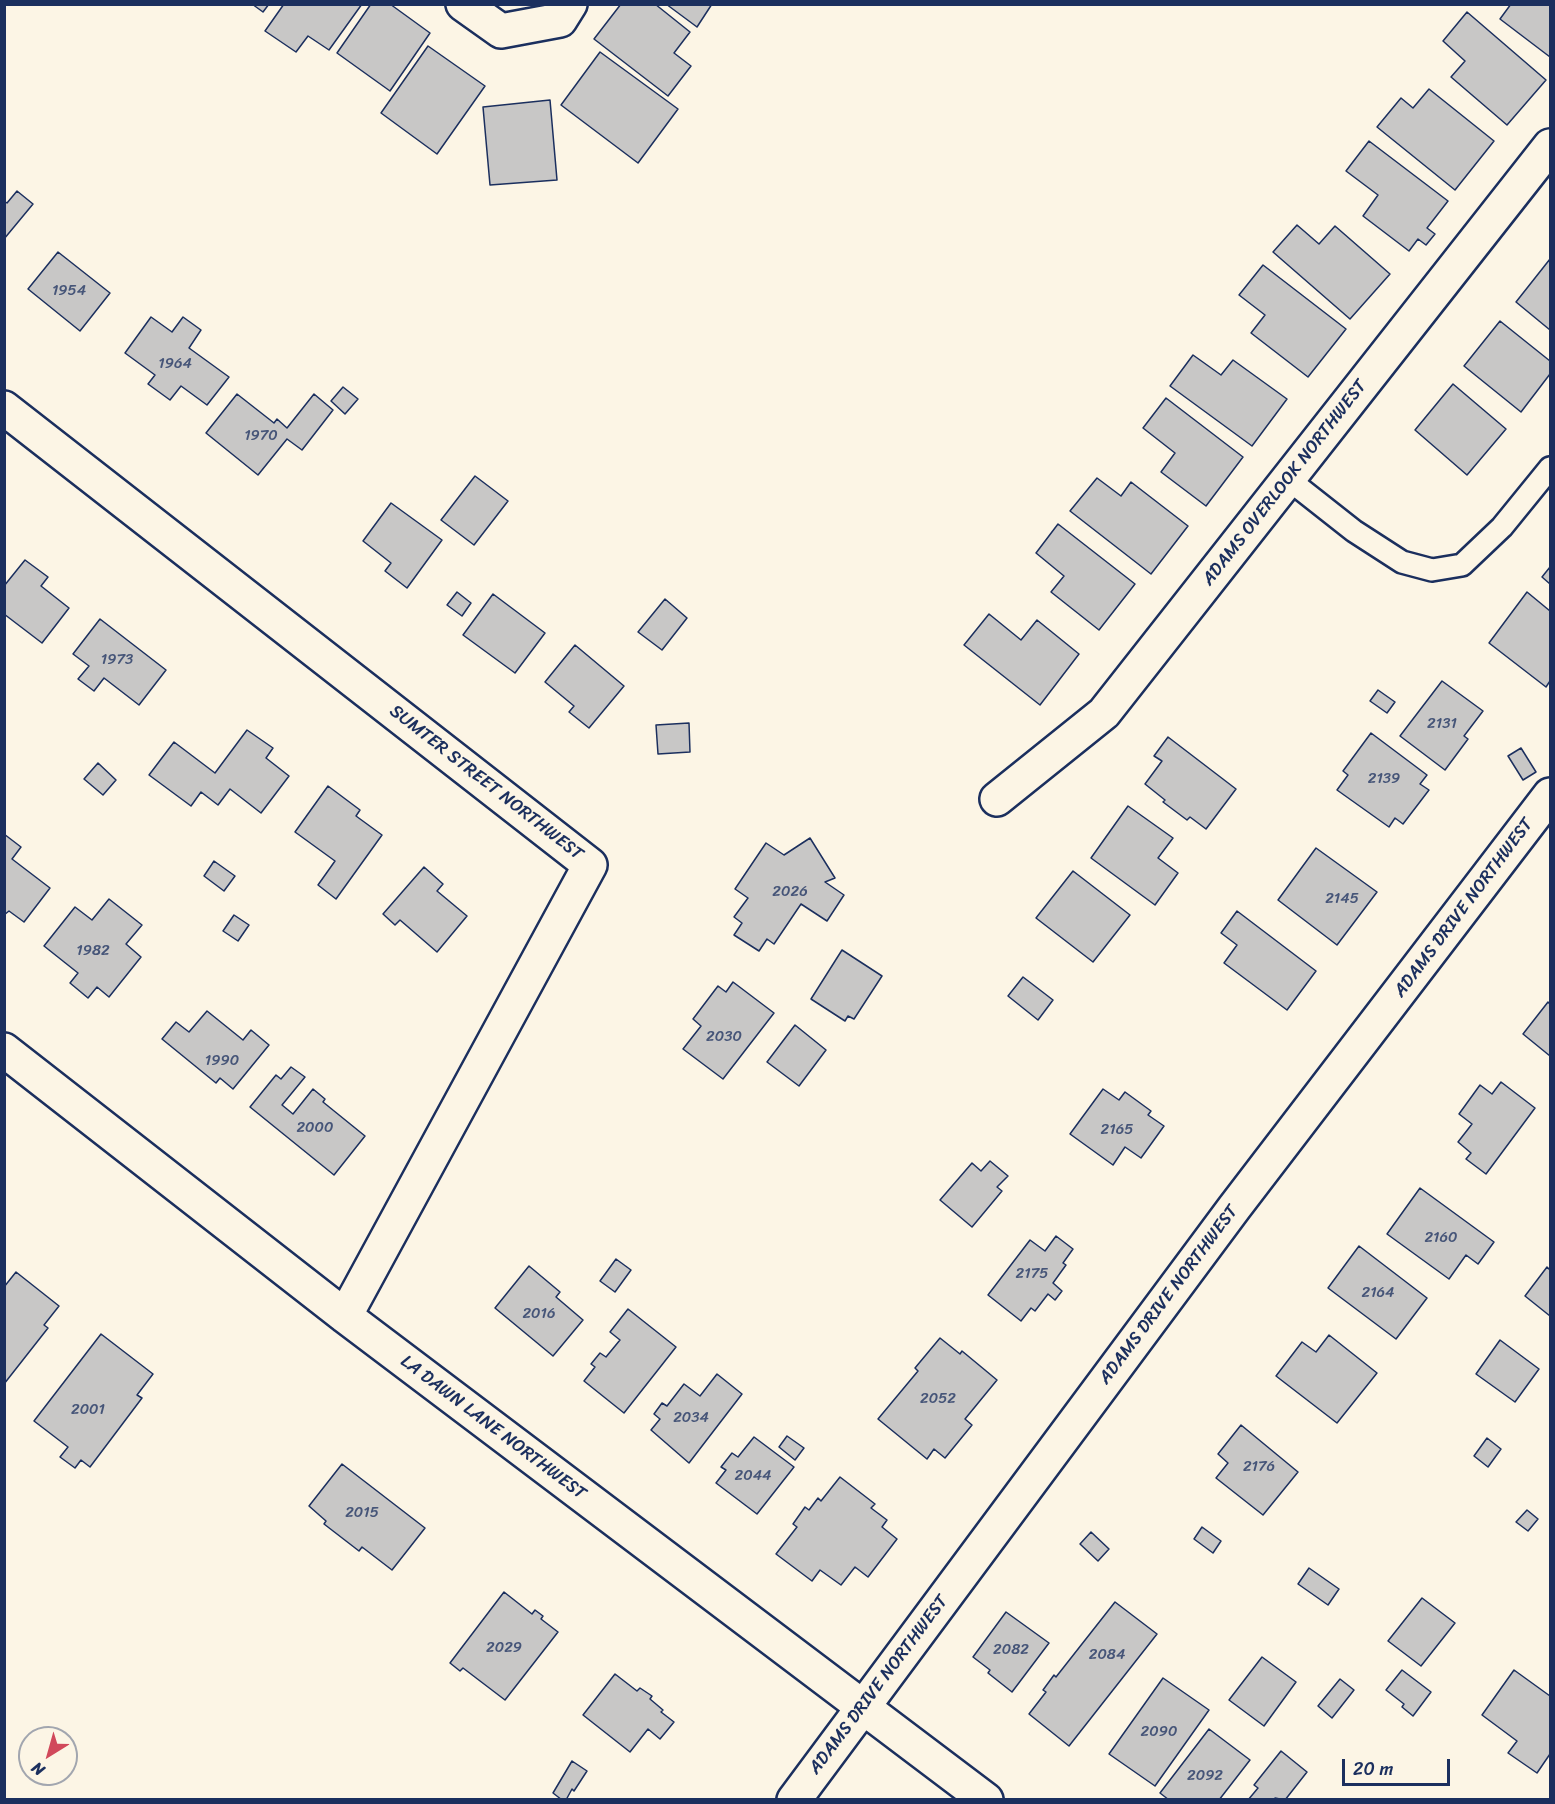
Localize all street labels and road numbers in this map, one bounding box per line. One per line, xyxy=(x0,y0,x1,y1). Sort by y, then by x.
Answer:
street label: ADAMS OVERLOOK NORTHWEST xyxy=(1198,376,1372,590)
street label: SUMTER STREET NORTHWEST xyxy=(385,701,587,865)
street label: ADAMS DRIVE NORTHWEST xyxy=(1390,814,1538,1002)
street label: ADAMS DRIVE NORTHWEST xyxy=(1095,1201,1243,1389)
street label: LA DAWN LANE NORTHWEST xyxy=(396,1351,590,1505)
street label: ADAMS DRIVE NORTHWEST xyxy=(805,1591,953,1779)

